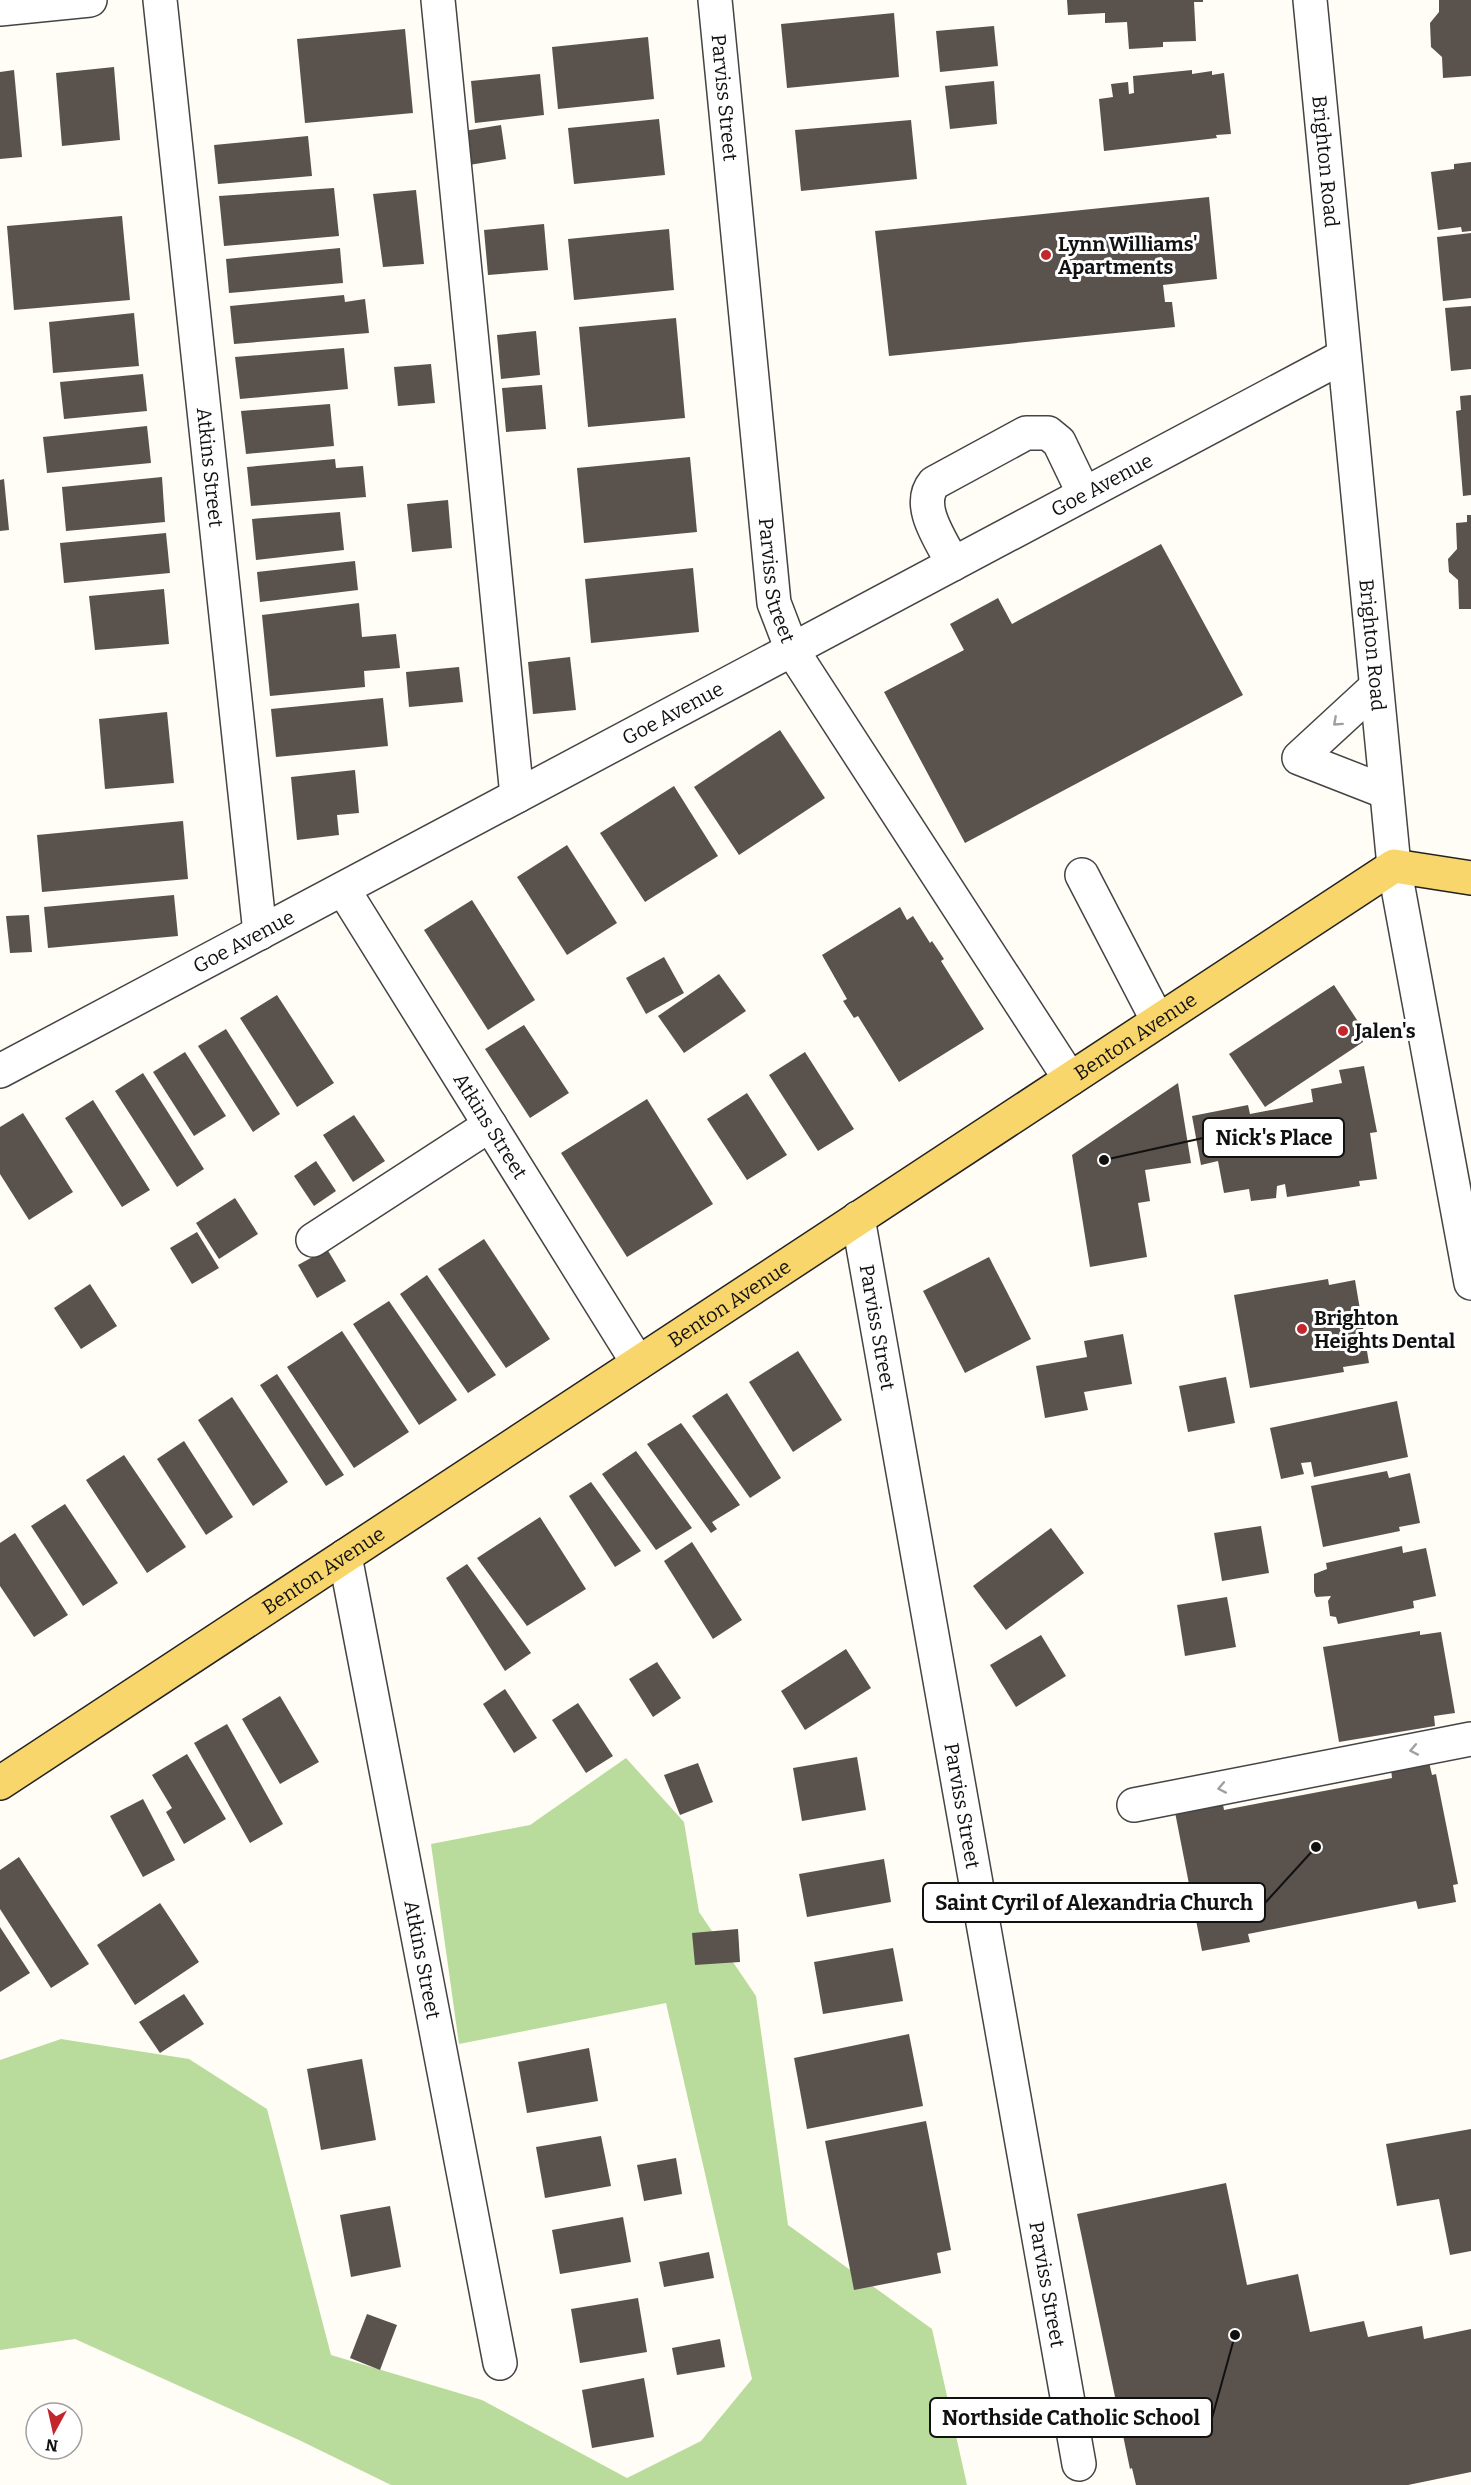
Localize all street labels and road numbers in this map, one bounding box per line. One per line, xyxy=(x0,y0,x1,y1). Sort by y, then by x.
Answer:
street label: Parviss Street xyxy=(706,33,743,162)
street label: Brighton Road xyxy=(1307,94,1344,229)
street label: Atkins Street xyxy=(192,406,228,528)
street label: Goe Avenue xyxy=(1047,448,1157,522)
street label: Parviss Street xyxy=(754,517,800,646)
street label: Brighton Road xyxy=(1354,578,1391,712)
street label: Goe Avenue xyxy=(618,676,728,750)
street label: Goe Avenue xyxy=(189,905,299,978)
street label: Benton Avenue xyxy=(1070,987,1201,1085)
street label: Atkins Street xyxy=(448,1068,532,1183)
street label: Benton Avenue xyxy=(664,1254,795,1352)
street label: Parviss Street xyxy=(854,1262,900,1392)
street label: Benton Avenue xyxy=(257,1521,389,1619)
street label: Parviss Street xyxy=(939,1741,985,1871)
street label: Atkins Street xyxy=(399,1898,446,2021)
street label: Parviss Street xyxy=(1024,2220,1070,2349)

